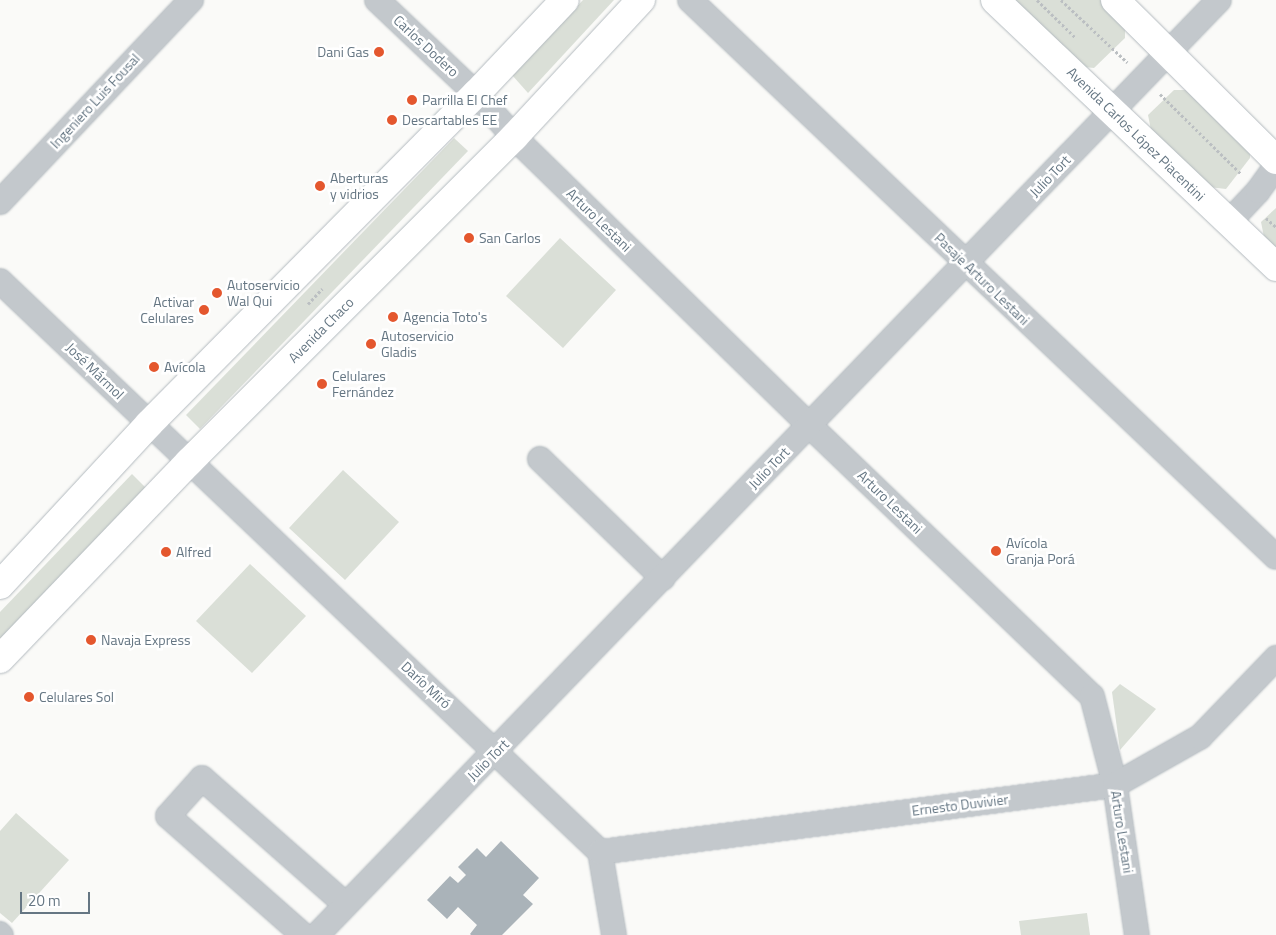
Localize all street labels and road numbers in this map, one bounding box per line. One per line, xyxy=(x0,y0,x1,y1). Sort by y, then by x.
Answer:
street label: Carlos Dodero xyxy=(390,12,462,80)
street label: Ingeniero Luis Fousal xyxy=(47,50,143,152)
street label: Avenida Carlos López Piacentini xyxy=(1064,64,1208,204)
street label: Julio Tort xyxy=(1026,152,1074,200)
street label: Arturo Lestani xyxy=(563,185,635,255)
street label: Pasaje Arturo Lestani xyxy=(931,229,1033,329)
street label: Avenida Chaco xyxy=(285,294,357,366)
street label: José Mármol xyxy=(63,339,127,403)
street label: Julio Tort xyxy=(745,444,793,492)
street label: Arturo Lestani xyxy=(854,467,926,537)
street label: Darío Miró xyxy=(398,658,454,712)
street label: Julio Tort xyxy=(464,736,512,784)
street label: Arturo Lestani xyxy=(1107,789,1137,875)
street label: Ernesto Duvivier xyxy=(911,791,1009,819)

